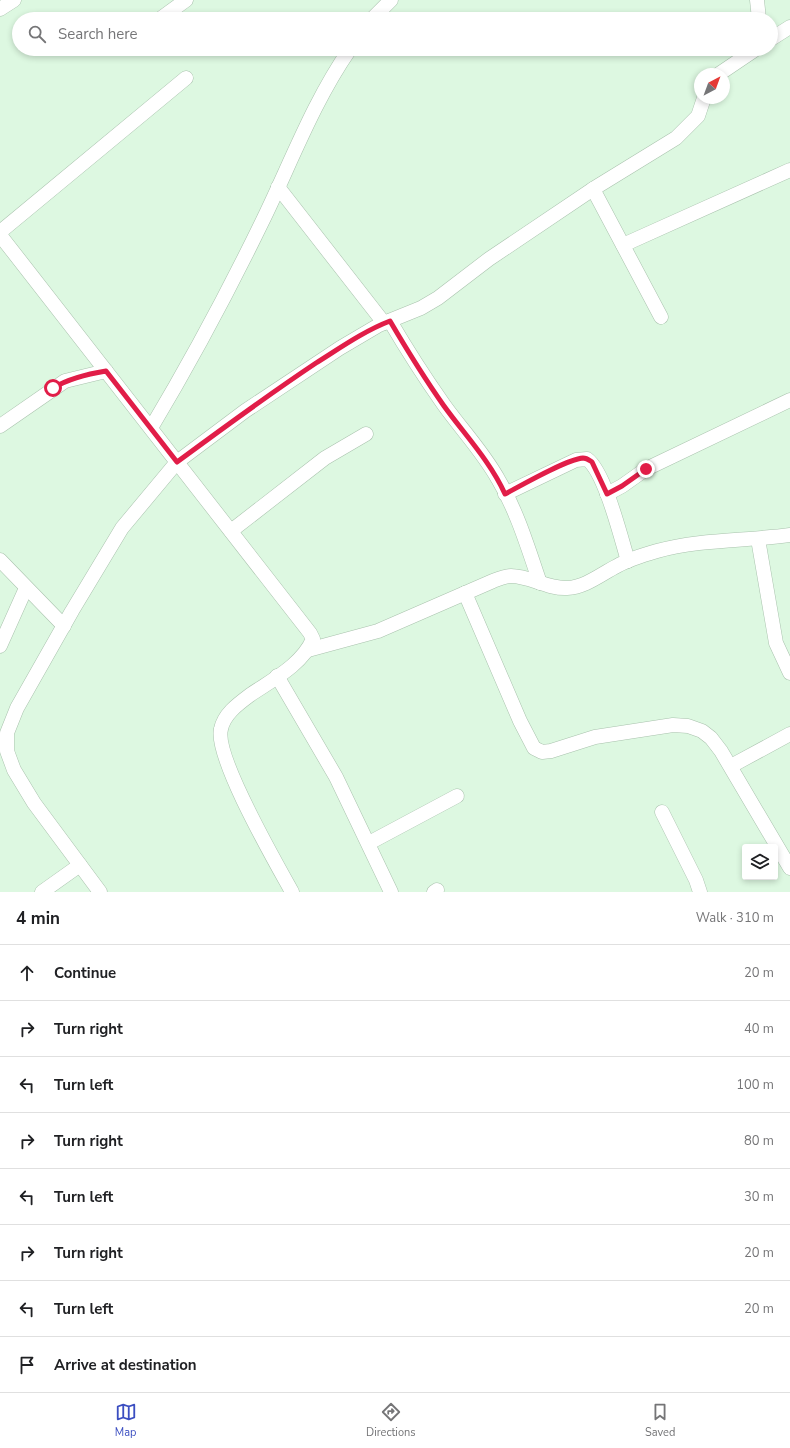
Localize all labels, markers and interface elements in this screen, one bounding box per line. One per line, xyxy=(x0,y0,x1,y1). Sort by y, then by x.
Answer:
search box xyxy=(12,12,778,56)
icon: search xyxy=(26,23,48,45)
text: Search here xyxy=(58,24,138,44)
north arrow xyxy=(694,68,730,104)
route start xyxy=(44,379,62,397)
route end xyxy=(637,460,655,478)
map controls xyxy=(742,844,778,880)
button: layers xyxy=(742,844,778,880)
text: 4 min xyxy=(16,907,60,930)
text: Walk · 310 m xyxy=(696,909,774,927)
icon: ahead xyxy=(16,962,38,984)
text: Continue xyxy=(54,963,116,983)
text: 20 m xyxy=(744,964,774,982)
icon: right xyxy=(16,1018,38,1040)
text: Turn right xyxy=(54,1019,123,1039)
text: 40 m xyxy=(744,1020,774,1038)
icon: left xyxy=(16,1074,38,1096)
text: Turn left xyxy=(54,1075,113,1095)
text: 100 m xyxy=(736,1076,774,1094)
icon: right xyxy=(16,1130,38,1152)
text: Turn right xyxy=(54,1131,123,1151)
text: 80 m xyxy=(744,1132,774,1150)
icon: left xyxy=(16,1186,38,1208)
text: Turn left xyxy=(54,1187,113,1207)
text: 30 m xyxy=(744,1188,774,1206)
icon: right xyxy=(16,1242,38,1264)
text: Turn right xyxy=(54,1243,123,1263)
text: 20 m xyxy=(744,1244,774,1262)
icon: left xyxy=(16,1298,38,1320)
text: Turn left xyxy=(54,1299,113,1319)
text: 20 m xyxy=(744,1300,774,1318)
icon: arrive xyxy=(16,1354,38,1376)
text: Arrive at destination xyxy=(54,1355,197,1375)
tab: Map xyxy=(115,1401,137,1440)
tab: Directions xyxy=(366,1401,416,1440)
tab: Saved xyxy=(645,1401,675,1440)

